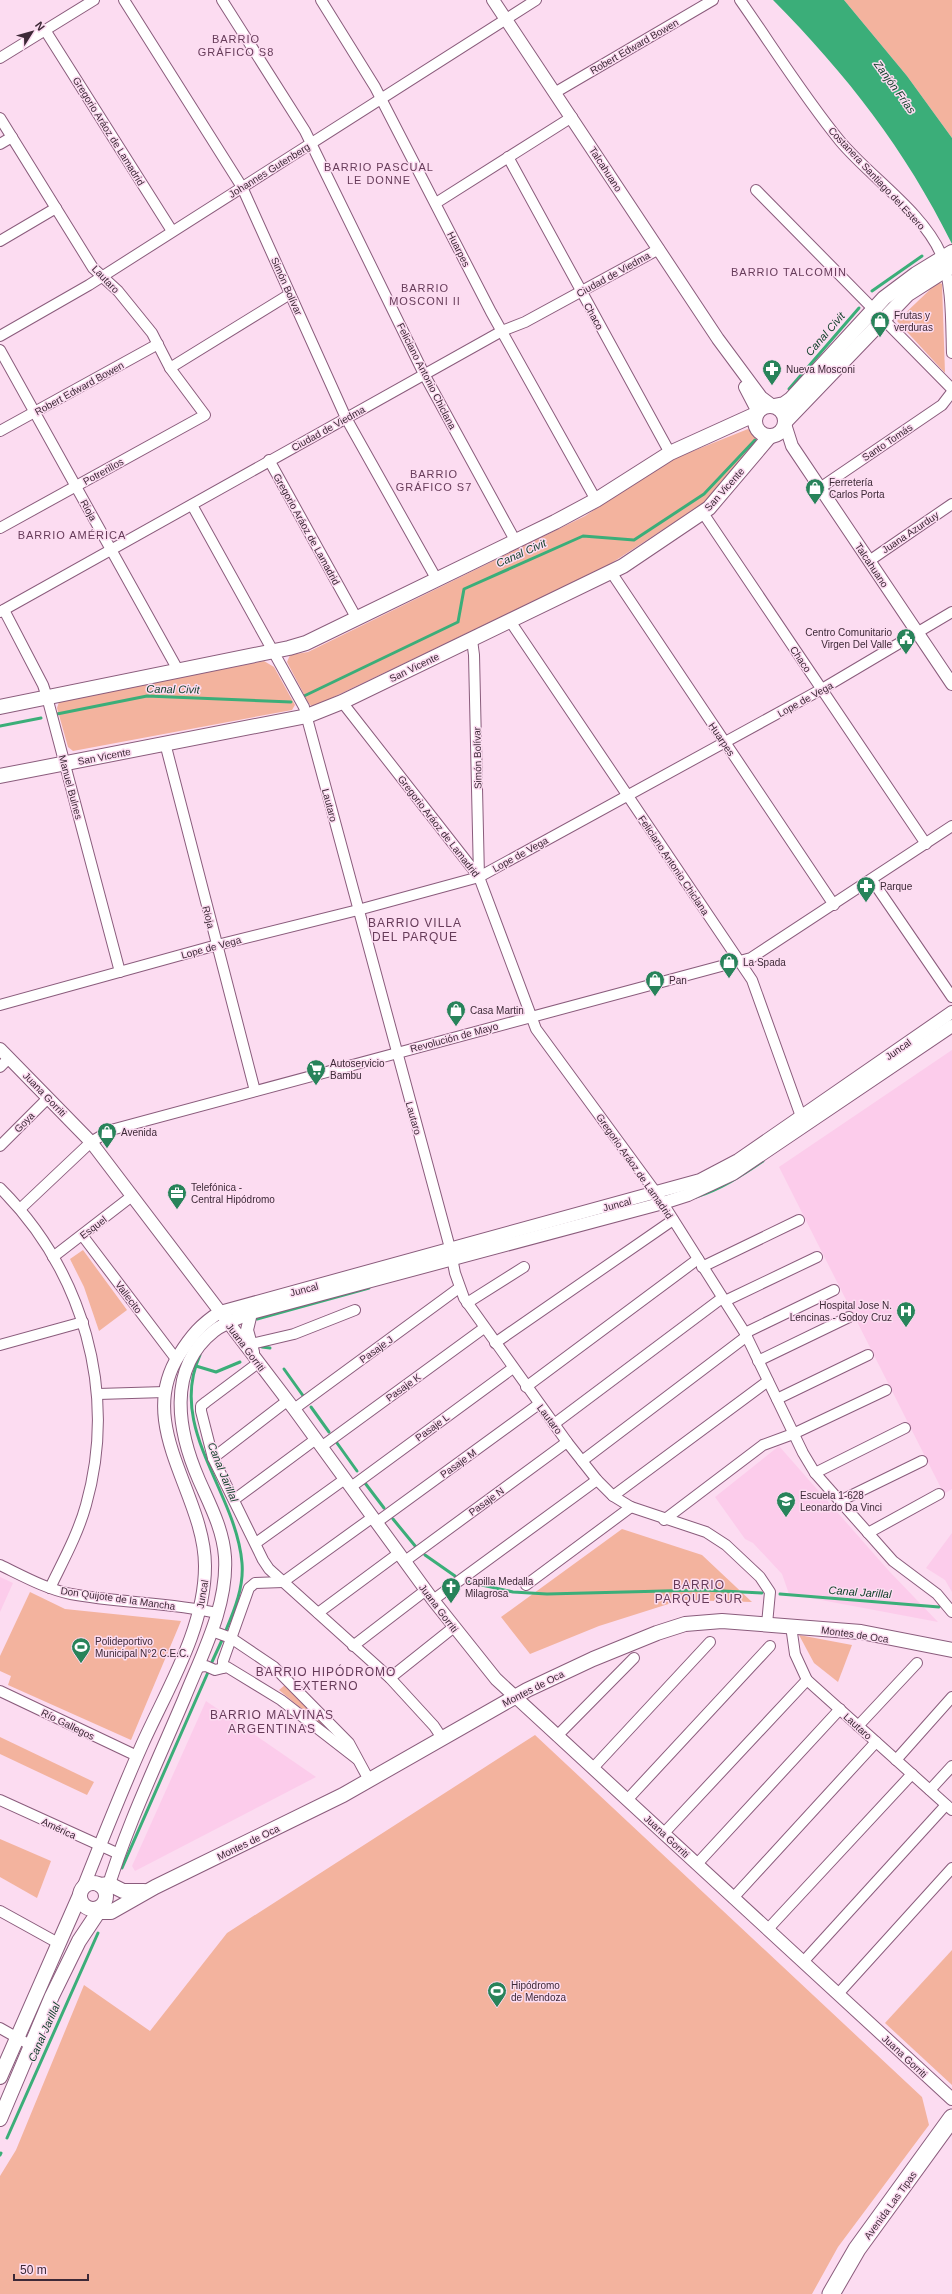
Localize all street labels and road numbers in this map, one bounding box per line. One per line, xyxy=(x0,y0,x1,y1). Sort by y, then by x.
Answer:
street label: Robert Edward Bowen xyxy=(588,17,680,76)
street label: Gregorio Aráoz de Lamadrid xyxy=(71,75,147,187)
street label: Costanera Santiago del Estero xyxy=(826,125,927,232)
street label: Johannes Gutenberg xyxy=(227,141,312,200)
street label: Talcahuano xyxy=(587,145,624,194)
street label: Huarpes xyxy=(445,230,472,269)
street label: Ciudad de Viedma xyxy=(575,250,652,299)
street label: Simón Bolívar xyxy=(269,256,304,317)
street label: Lautaro xyxy=(90,263,122,296)
street label: Chaco xyxy=(582,301,606,332)
street label: Feliciano Antonio Chiclana xyxy=(395,321,458,432)
street label: Robert Edward Bowen xyxy=(33,359,126,418)
street label: Ciudad de Viedma xyxy=(290,404,367,453)
street label: Santo Tomás xyxy=(860,422,914,463)
street label: Potrerillos xyxy=(81,456,125,487)
street label: San Vicente xyxy=(702,465,747,513)
street label: Gregorio Aráoz de Lamadrid xyxy=(271,472,342,587)
street label: Rioja xyxy=(78,498,99,523)
street label: Juana Azurduy xyxy=(880,509,941,555)
street label: Talcahuano xyxy=(853,541,891,590)
street label: Chaco xyxy=(788,644,813,675)
street label: San Vicente xyxy=(388,651,441,684)
street label: Lope de Vega xyxy=(776,679,835,719)
street label: Huarpes xyxy=(706,721,737,758)
street label: Simón Bolívar xyxy=(471,726,484,789)
street label: San Vicente xyxy=(77,746,132,767)
street label: Manuel Bulnes xyxy=(57,754,84,821)
street label: Gregorio Aráoz de Lamadrid xyxy=(396,773,482,879)
street label: Lautaro xyxy=(320,787,339,823)
street label: Feliciano Antonio Chiclana xyxy=(636,813,711,918)
street label: Lope de Vega xyxy=(491,834,550,874)
street label: Rioja xyxy=(200,905,217,930)
street label: Lope de Vega xyxy=(180,934,243,961)
street label: Revolución de Mayo xyxy=(409,1020,500,1055)
street label: Juncal xyxy=(883,1037,913,1062)
street label: Juana Gorriti xyxy=(21,1070,68,1119)
street label: Lautaro xyxy=(404,1100,424,1136)
street label: Goya xyxy=(12,1110,37,1135)
street label: Gregorio Aráoz de Lamadrid xyxy=(594,1112,675,1221)
street label: Juncal xyxy=(602,1195,633,1214)
street label: Esquel xyxy=(78,1214,109,1241)
street label: Vallecito xyxy=(113,1279,144,1316)
street label: Juncal xyxy=(289,1280,320,1299)
street label: Juana Gorriti xyxy=(224,1321,267,1373)
street label: Pasaje J xyxy=(358,1334,395,1365)
street label: Pasaje K xyxy=(384,1371,423,1404)
street label: Lautaro xyxy=(535,1402,564,1437)
street label: Pasaje L xyxy=(413,1411,452,1443)
street label: Pasaje M xyxy=(438,1447,478,1480)
street label: Pasaje N xyxy=(467,1485,506,1518)
street label: Juncal xyxy=(195,1579,210,1609)
street label: Juana Gorriti xyxy=(417,1582,460,1634)
street label: Don Quijote de la Mancha xyxy=(60,1585,176,1612)
street label: Montes de Oca xyxy=(821,1624,890,1645)
street label: Montes de Oca xyxy=(501,1668,566,1709)
street label: Río Gallegos xyxy=(39,1707,96,1742)
street label: Lautaro xyxy=(841,1711,874,1742)
street label: Juana Gorriti xyxy=(642,1813,691,1860)
street label: América xyxy=(40,1816,78,1841)
street label: Montes de Oca xyxy=(215,1822,281,1862)
street label: Juana Gorriti xyxy=(880,2033,929,2080)
street label: Avenida Las Tipas xyxy=(862,2169,919,2242)

